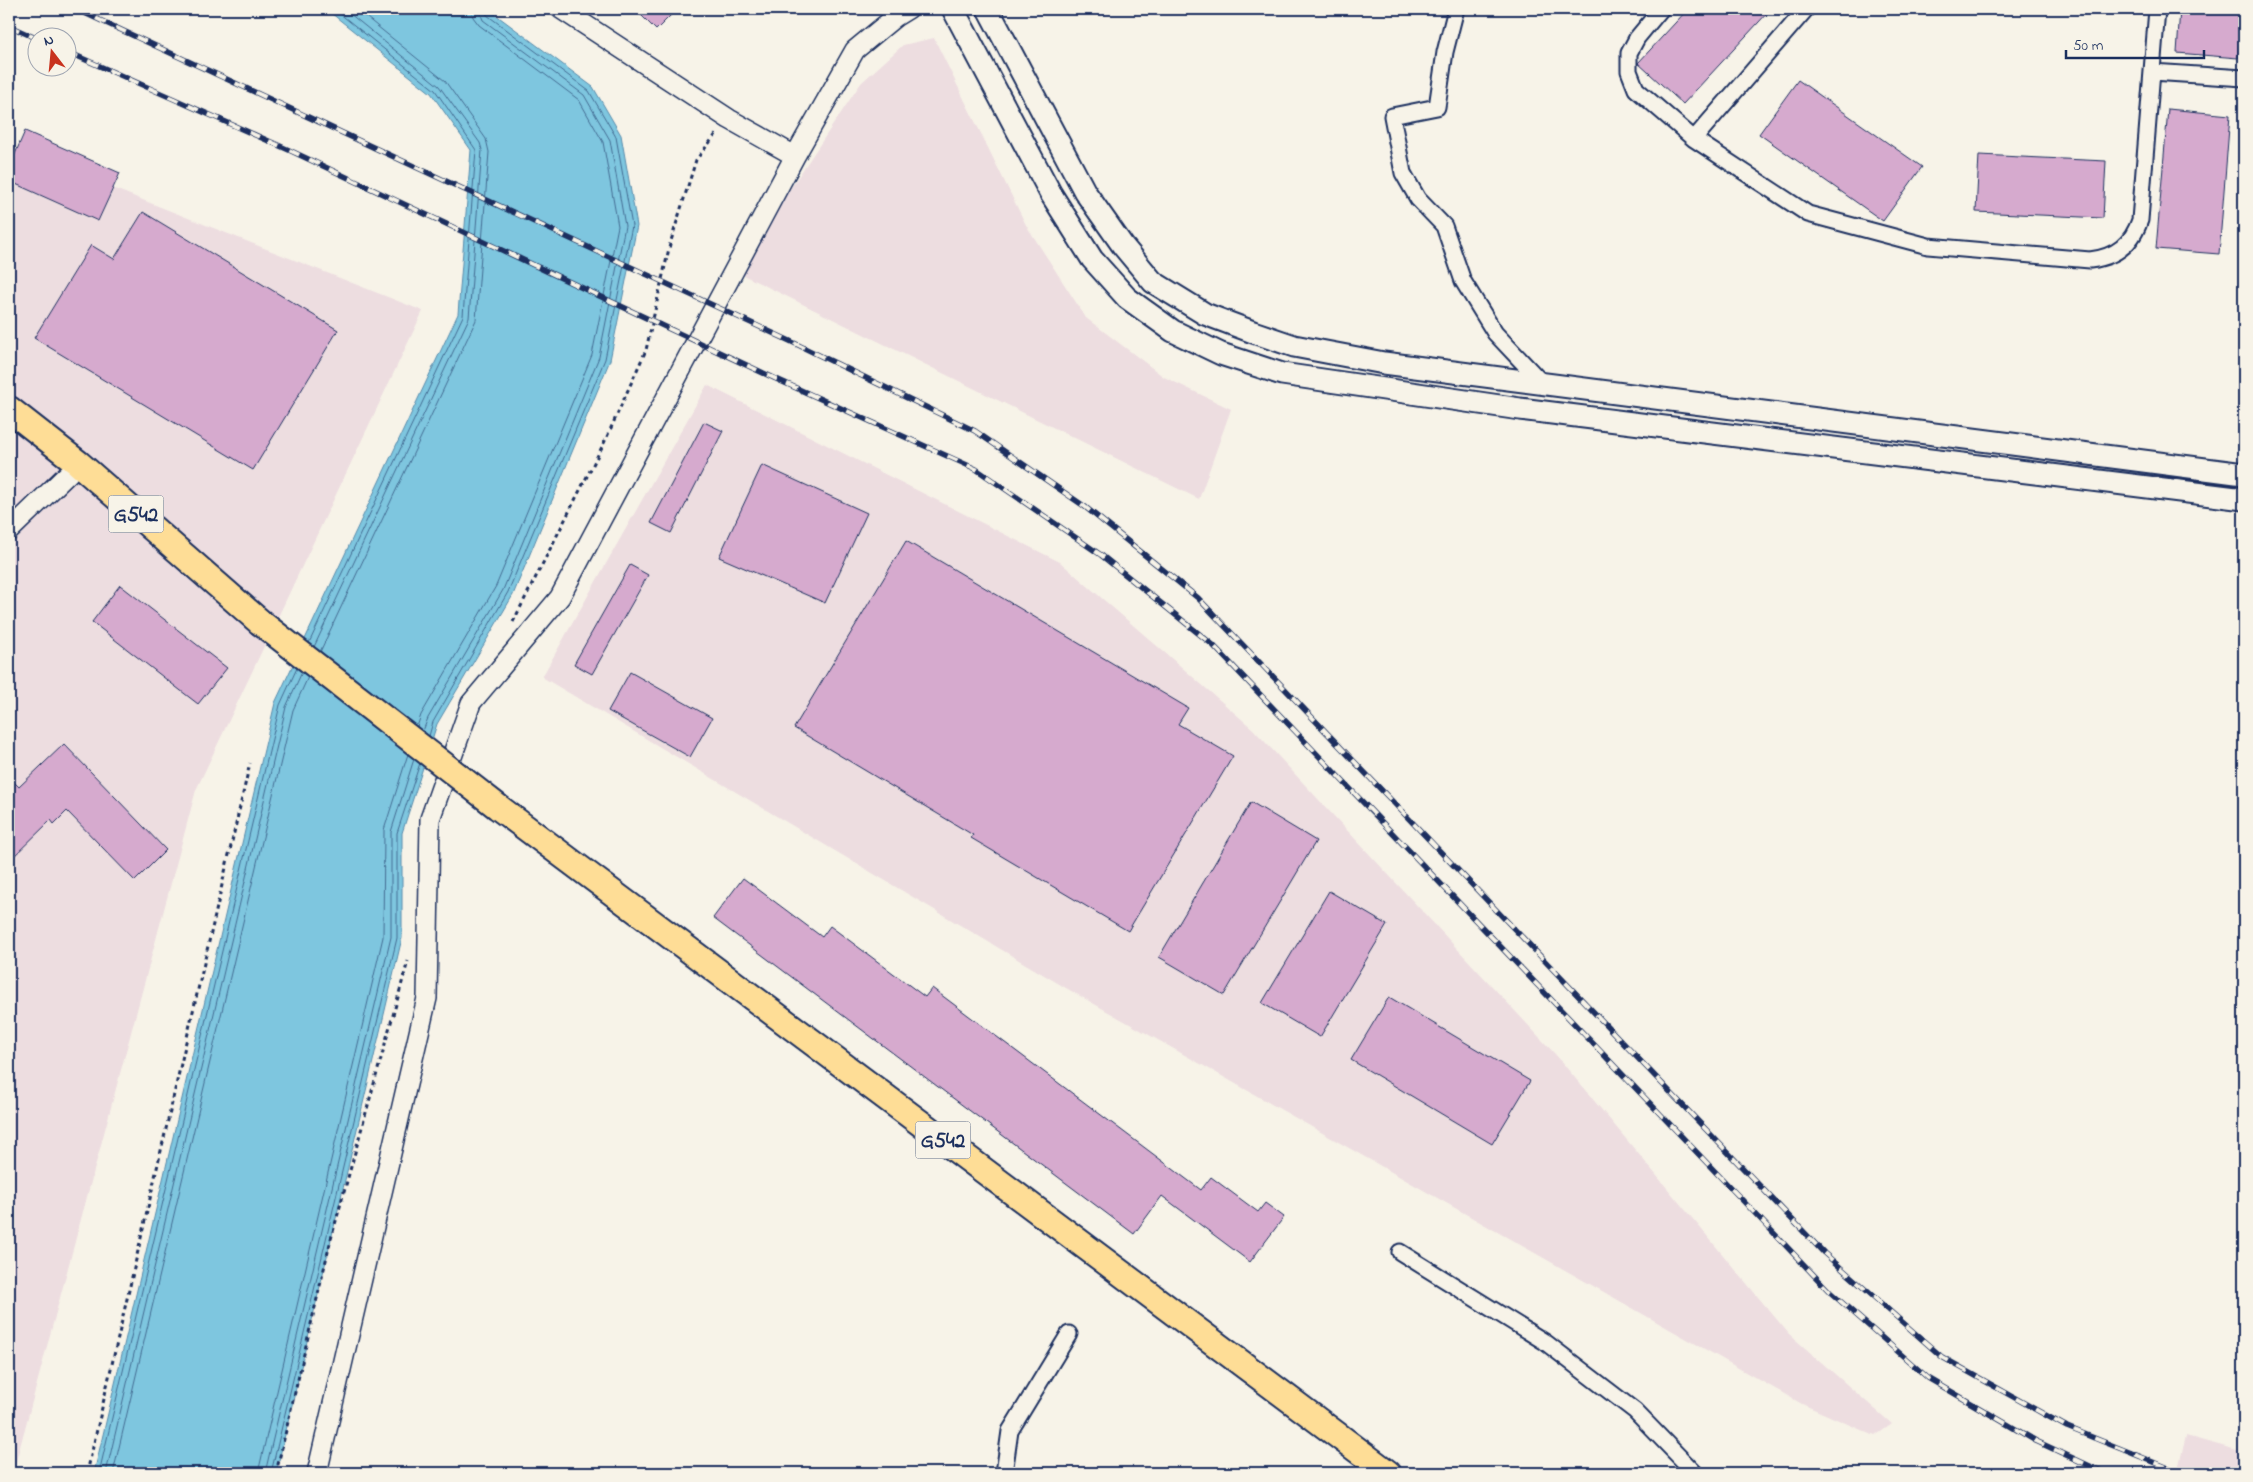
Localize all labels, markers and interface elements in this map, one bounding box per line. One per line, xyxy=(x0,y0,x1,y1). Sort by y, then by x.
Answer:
north arrow xyxy=(28,28,78,78)
scale bar xyxy=(2066,28,2203,60)
text: N xyxy=(41,30,56,52)
text: 50 m xyxy=(2073,35,2104,57)
road number: G542 xyxy=(108,496,164,532)
road number: G542 xyxy=(916,1122,970,1158)

